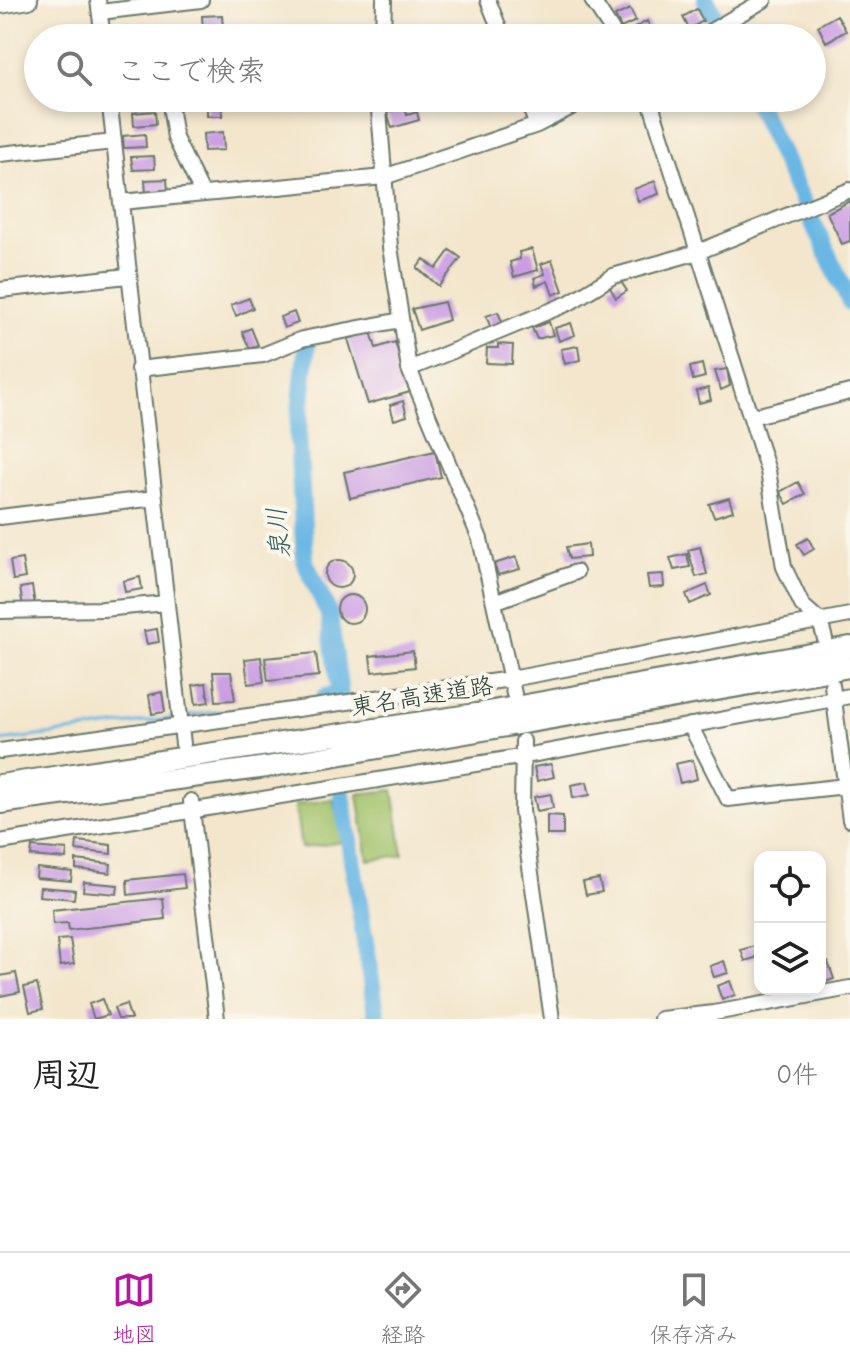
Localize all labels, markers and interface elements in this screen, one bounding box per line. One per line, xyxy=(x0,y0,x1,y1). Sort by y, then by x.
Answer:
search box xyxy=(24,24,826,112)
icon: search xyxy=(52,46,96,90)
text: ここで検索 xyxy=(116,54,266,89)
water label: 泉川 xyxy=(262,506,296,560)
street label: 東名高速道路 xyxy=(349,671,495,721)
map controls xyxy=(754,851,826,995)
button: locate xyxy=(754,851,826,923)
button: layers xyxy=(754,923,826,995)
text: 周辺 xyxy=(32,1055,100,1095)
text: 0件 xyxy=(776,1060,818,1090)
tab: 地図 xyxy=(112,1268,156,1348)
tab: 経路 xyxy=(381,1268,425,1348)
tab: 保存済み xyxy=(650,1268,738,1348)

